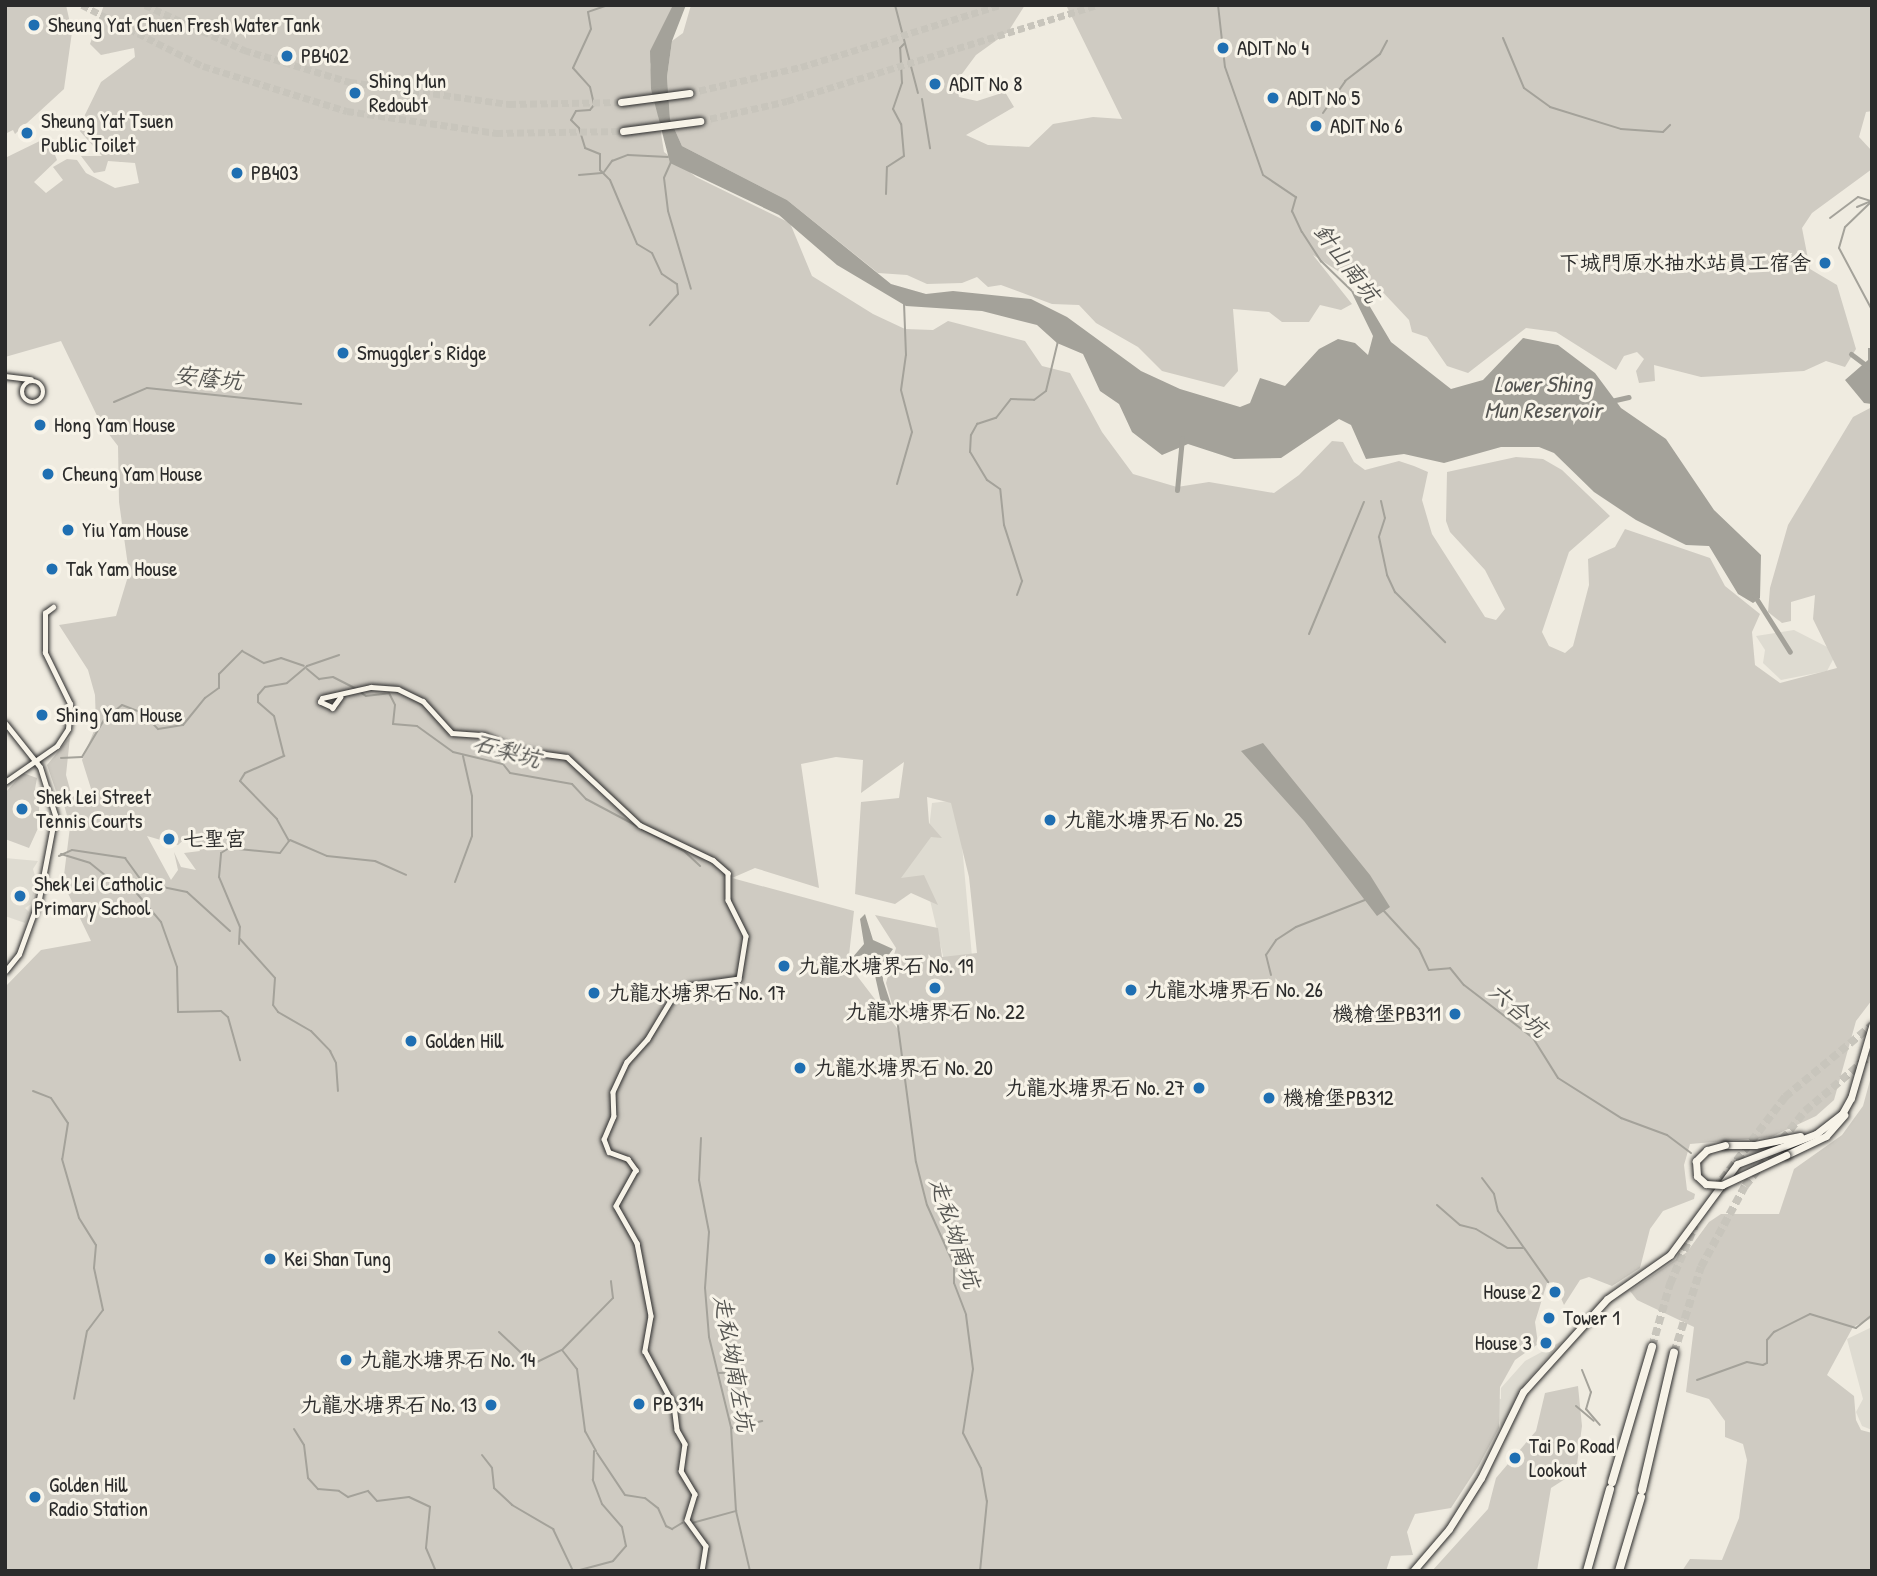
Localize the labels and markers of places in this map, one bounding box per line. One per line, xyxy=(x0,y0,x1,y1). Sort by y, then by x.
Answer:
place label: Sheung Yat Chuen Fresh Water Tank xyxy=(48,12,320,38)
marker: Sheung Yat Chuen Fresh Water Tank xyxy=(26,17,42,33)
place label: ADIT No 4 xyxy=(1237,35,1309,61)
marker: ADIT No 4 xyxy=(1215,40,1231,56)
place label: PB402 xyxy=(301,43,349,69)
marker: PB402 xyxy=(279,48,295,64)
place label: Shing Mun Redoubt xyxy=(369,68,446,118)
place label: ADIT No 8 xyxy=(949,71,1022,97)
marker: ADIT No 8 xyxy=(927,76,943,92)
marker: Shing Mun Redoubt xyxy=(347,85,363,101)
place label: ADIT No 5 xyxy=(1287,85,1360,111)
marker: ADIT No 5 xyxy=(1265,90,1281,106)
place label: Sheung Yat Tsuen Public Toilet xyxy=(41,108,174,158)
place label: ADIT No 6 xyxy=(1330,113,1403,139)
marker: ADIT No 6 xyxy=(1308,118,1324,134)
marker: Sheung Yat Tsuen Public Toilet xyxy=(19,125,35,141)
place label: PB403 xyxy=(251,160,298,186)
marker: PB403 xyxy=(229,165,245,181)
place label: 下城門原水抽水站員工宿舍 xyxy=(1559,250,1811,276)
marker: 下城門原水抽水站員工宿舍 xyxy=(1817,255,1833,271)
place label: Smuggler's Ridge xyxy=(357,340,487,366)
marker: Smuggler's Ridge xyxy=(335,345,351,361)
place label: Hong Yam House xyxy=(54,412,176,438)
marker: Hong Yam House xyxy=(32,417,48,433)
place label: Cheung Yam House xyxy=(62,461,203,487)
marker: Cheung Yam House xyxy=(40,466,56,482)
place label: Yiu Yam House xyxy=(82,517,189,543)
marker: Yiu Yam House xyxy=(60,522,76,538)
place label: Tak Yam House xyxy=(66,556,177,582)
marker: Tak Yam House xyxy=(44,561,60,577)
place label: Shing Yam House xyxy=(56,702,183,728)
marker: Shing Yam House xyxy=(34,707,50,723)
place label: Shek Lei Street Tennis Courts xyxy=(36,784,151,834)
marker: Shek Lei Street Tennis Courts xyxy=(14,801,30,817)
place label: 九龍水塘界石 No. 25 xyxy=(1064,807,1242,833)
marker: 九龍水塘界石 No. 25 xyxy=(1042,812,1058,828)
place label: 七聖宮 xyxy=(183,826,246,852)
marker: 七聖宮 xyxy=(161,831,177,847)
place label: Shek Lei Catholic Primary School xyxy=(34,871,163,921)
marker: Shek Lei Catholic Primary School xyxy=(12,888,28,904)
place label: 九龍水塘界石 No. 19 xyxy=(798,953,973,979)
marker: 九龍水塘界石 No. 19 xyxy=(776,958,792,974)
place label: 九龍水塘界石 No. 26 xyxy=(1145,977,1323,1003)
place label: 九龍水塘界石 No. 17 xyxy=(608,980,786,1006)
marker: 九龍水塘界石 No. 22 xyxy=(927,980,943,996)
marker: 九龍水塘界石 No. 26 xyxy=(1123,982,1139,998)
marker: 九龍水塘界石 No. 17 xyxy=(586,985,602,1001)
place label: 九龍水塘界石 No. 22 xyxy=(845,999,1025,1025)
place label: 機槍堡PB311 xyxy=(1333,1001,1441,1027)
marker: 機槍堡PB311 xyxy=(1447,1006,1463,1022)
place label: Golden Hill xyxy=(425,1028,504,1054)
marker: Golden Hill xyxy=(403,1033,419,1049)
place label: 九龍水塘界石 No. 20 xyxy=(814,1055,993,1081)
marker: 九龍水塘界石 No. 20 xyxy=(792,1060,808,1076)
place label: 九龍水塘界石 No. 27 xyxy=(1005,1075,1185,1101)
marker: 九龍水塘界石 No. 27 xyxy=(1191,1080,1207,1096)
place label: 機槍堡PB312 xyxy=(1283,1085,1394,1111)
marker: 機槍堡PB312 xyxy=(1261,1090,1277,1106)
place label: Kei Shan Tung xyxy=(284,1246,391,1272)
marker: Kei Shan Tung xyxy=(262,1251,278,1267)
place label: House 2 xyxy=(1483,1279,1541,1305)
marker: House 2 xyxy=(1547,1284,1563,1300)
place label: Tower 1 xyxy=(1563,1305,1620,1331)
marker: Tower 1 xyxy=(1541,1310,1557,1326)
place label: House 3 xyxy=(1475,1330,1532,1356)
marker: House 3 xyxy=(1538,1335,1554,1351)
place label: 九龍水塘界石 No. 14 xyxy=(360,1347,535,1373)
marker: 九龍水塘界石 No. 14 xyxy=(338,1352,354,1368)
place label: PB 314 xyxy=(653,1391,703,1417)
place label: 九龍水塘界石 No. 13 xyxy=(300,1392,477,1418)
marker: PB 314 xyxy=(631,1396,647,1412)
marker: 九龍水塘界石 No. 13 xyxy=(483,1397,499,1413)
place label: Tai Po Road Lookout xyxy=(1529,1433,1614,1483)
marker: Tai Po Road Lookout xyxy=(1507,1450,1523,1466)
place label: Golden Hill Radio Station xyxy=(49,1472,148,1522)
marker: Golden Hill Radio Station xyxy=(27,1489,43,1505)

